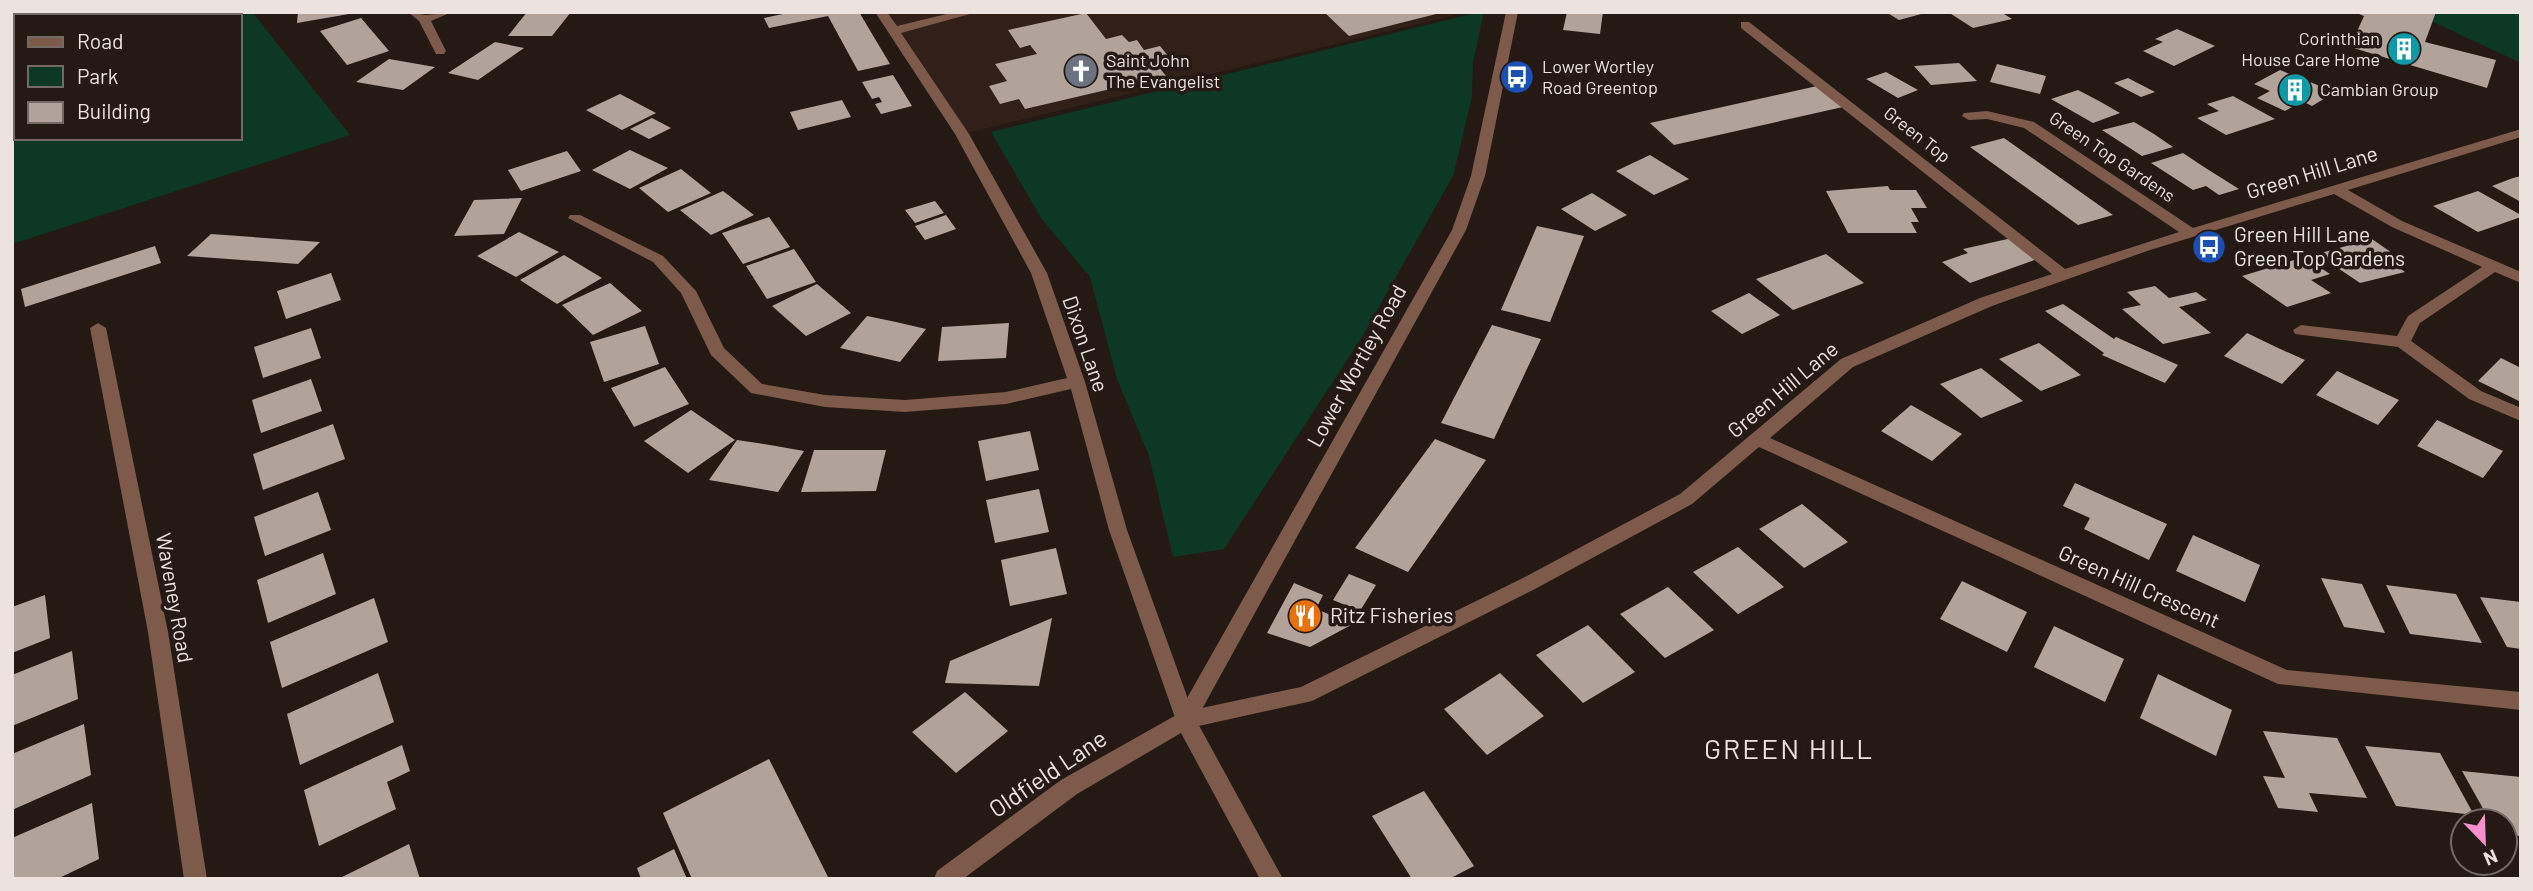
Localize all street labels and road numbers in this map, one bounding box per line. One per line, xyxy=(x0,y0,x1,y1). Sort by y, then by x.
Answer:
street label: Green Top xyxy=(1880,101,1955,167)
street label: Green Top Gardens xyxy=(2046,106,2180,206)
street label: Green Hill Lane xyxy=(2243,140,2380,203)
street label: Lower Wortley Road xyxy=(1301,280,1411,451)
street label: Dixon Lane xyxy=(1058,292,1115,395)
street label: Green Hill Lane xyxy=(1722,335,1842,442)
street label: Waveney Road xyxy=(152,531,199,665)
street label: Green Hill Crescent xyxy=(2055,539,2224,632)
street label: Oldfield Lane xyxy=(983,723,1112,823)

